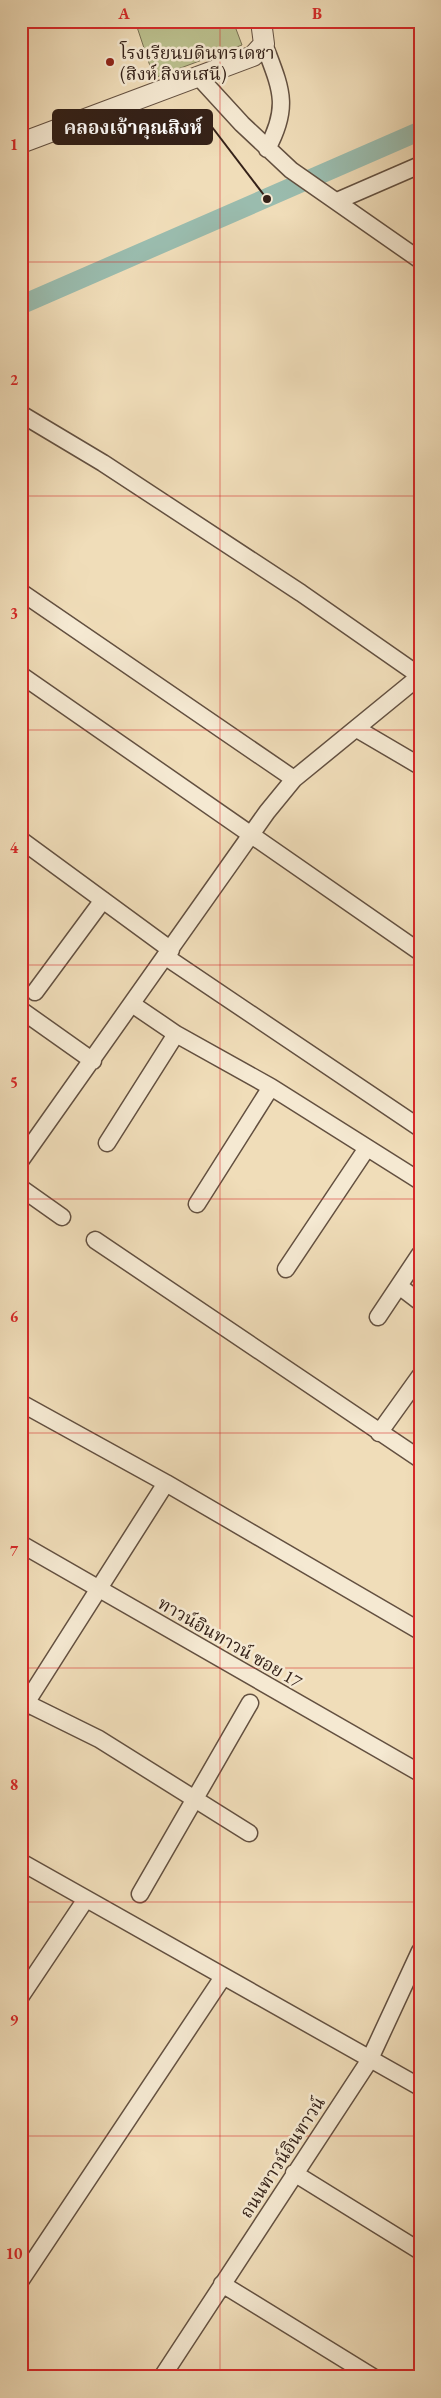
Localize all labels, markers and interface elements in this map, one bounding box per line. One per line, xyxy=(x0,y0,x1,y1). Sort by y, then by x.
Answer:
text: A xyxy=(117,3,130,24)
text: B xyxy=(312,3,322,24)
place label: โรงเรียนบดินทรเดชา (สิงห์ สิงหเสนี) xyxy=(119,40,275,85)
marker: โรงเรียนบดินทรเดชา (สิงห์ สิงหเสนี) xyxy=(104,56,116,68)
callout: คลองเจ้าคุณสิงห์ xyxy=(53,110,212,144)
text: คลองเจ้าคุณสิงห์ xyxy=(64,115,203,140)
text: 1 xyxy=(10,134,18,155)
text: 2 xyxy=(10,369,19,390)
text: 3 xyxy=(10,603,18,624)
text: 4 xyxy=(10,837,19,858)
text: 5 xyxy=(10,1072,18,1093)
text: 6 xyxy=(10,1306,19,1327)
text: 7 xyxy=(10,1540,19,1561)
street label: ทาวน์อินทาวน์ ซอย 17 xyxy=(154,1591,306,1693)
text: 8 xyxy=(10,1774,18,1795)
text: 9 xyxy=(10,2009,19,2030)
street label: ถนนทาวน์อินทาวน์ xyxy=(234,2092,330,2222)
text: 10 xyxy=(6,2243,23,2264)

